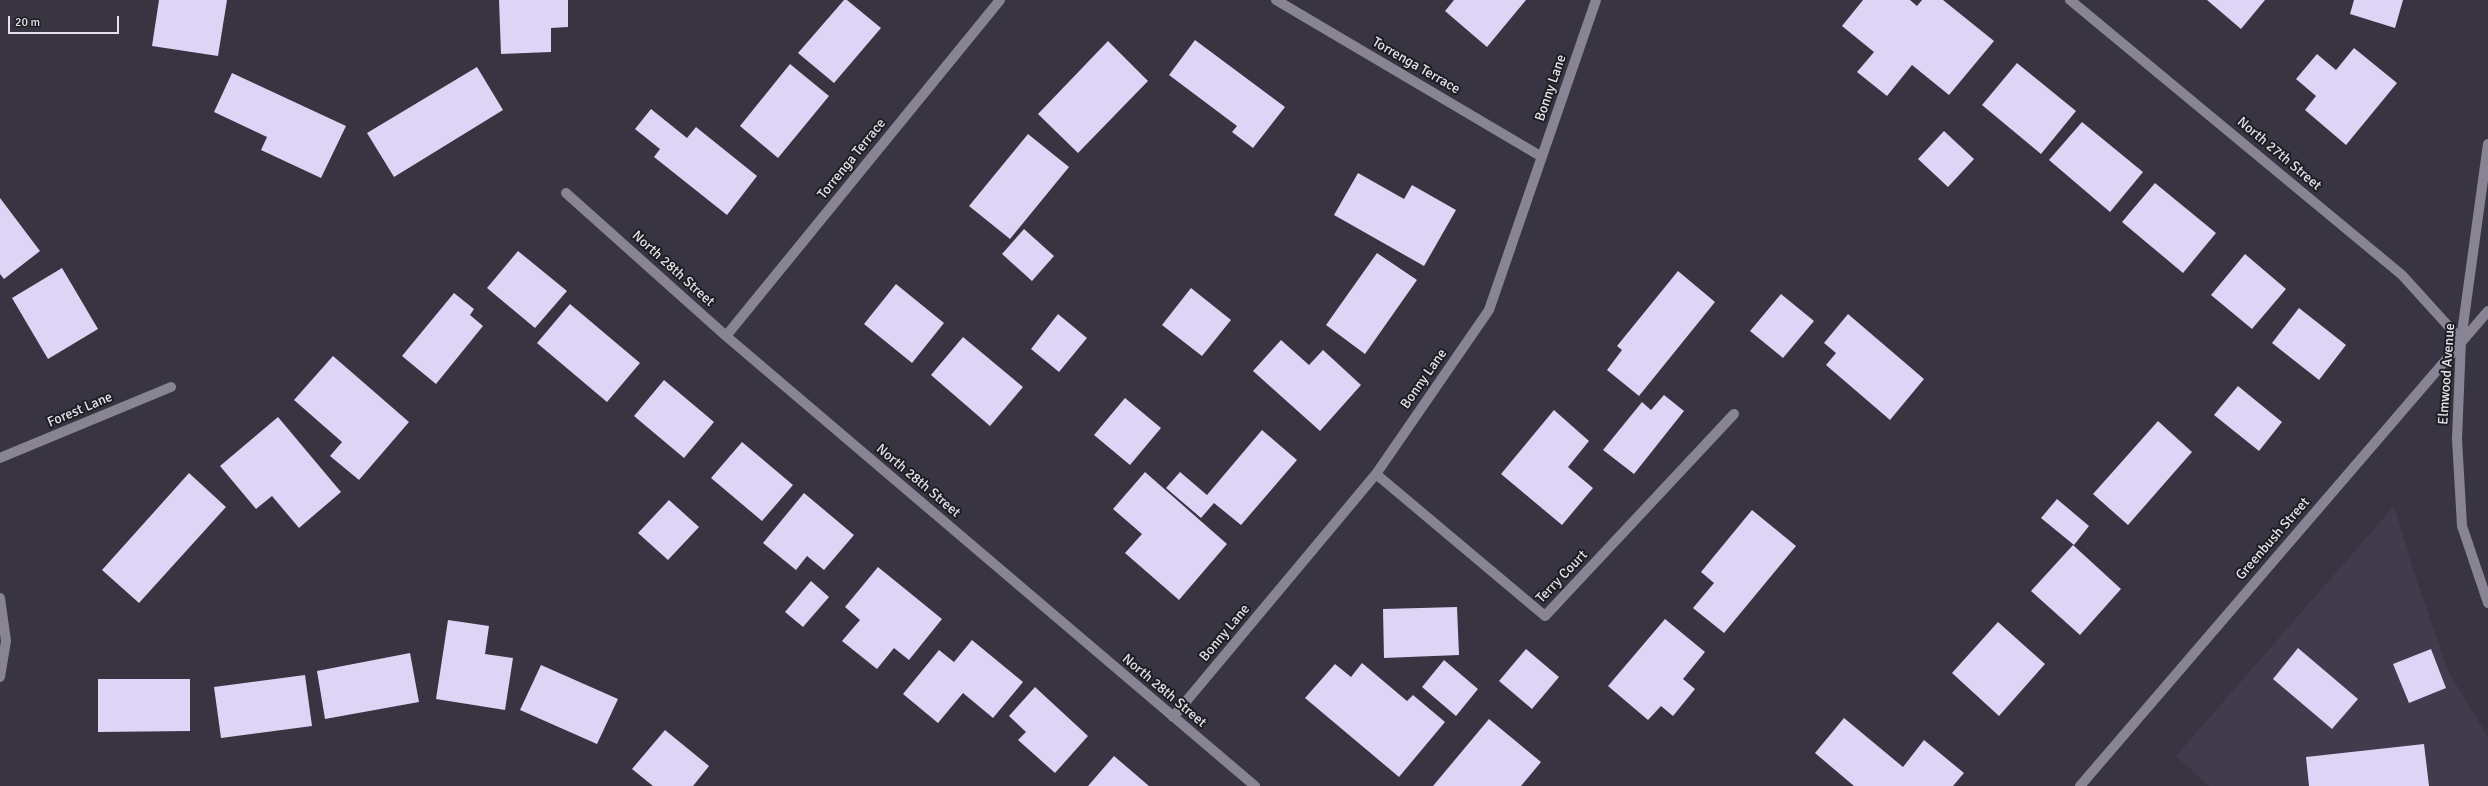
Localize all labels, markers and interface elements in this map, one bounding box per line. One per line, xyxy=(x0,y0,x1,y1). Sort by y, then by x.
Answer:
scale bar xyxy=(10,8,121,34)
text: 20 m xyxy=(15,15,40,30)
street label: Torrenga Terrace xyxy=(1369,34,1463,98)
street label: Bonny Lane xyxy=(1532,52,1570,124)
street label: North 27th Street xyxy=(2233,114,2325,194)
street label: Torrenga Terrace xyxy=(814,115,890,203)
street label: North 28th Street xyxy=(628,228,718,310)
street label: Elmwood Avenue xyxy=(2435,323,2459,425)
street label: Bonny Lane xyxy=(1397,346,1451,412)
street label: Forest Lane xyxy=(45,389,115,431)
street label: North 28th Street xyxy=(872,441,964,521)
street label: Greenbush Street xyxy=(2233,494,2313,584)
street label: Terry Court xyxy=(1533,547,1591,607)
street label: Bonny Lane xyxy=(1196,601,1254,665)
street label: North 28th Street xyxy=(1118,651,1210,731)

